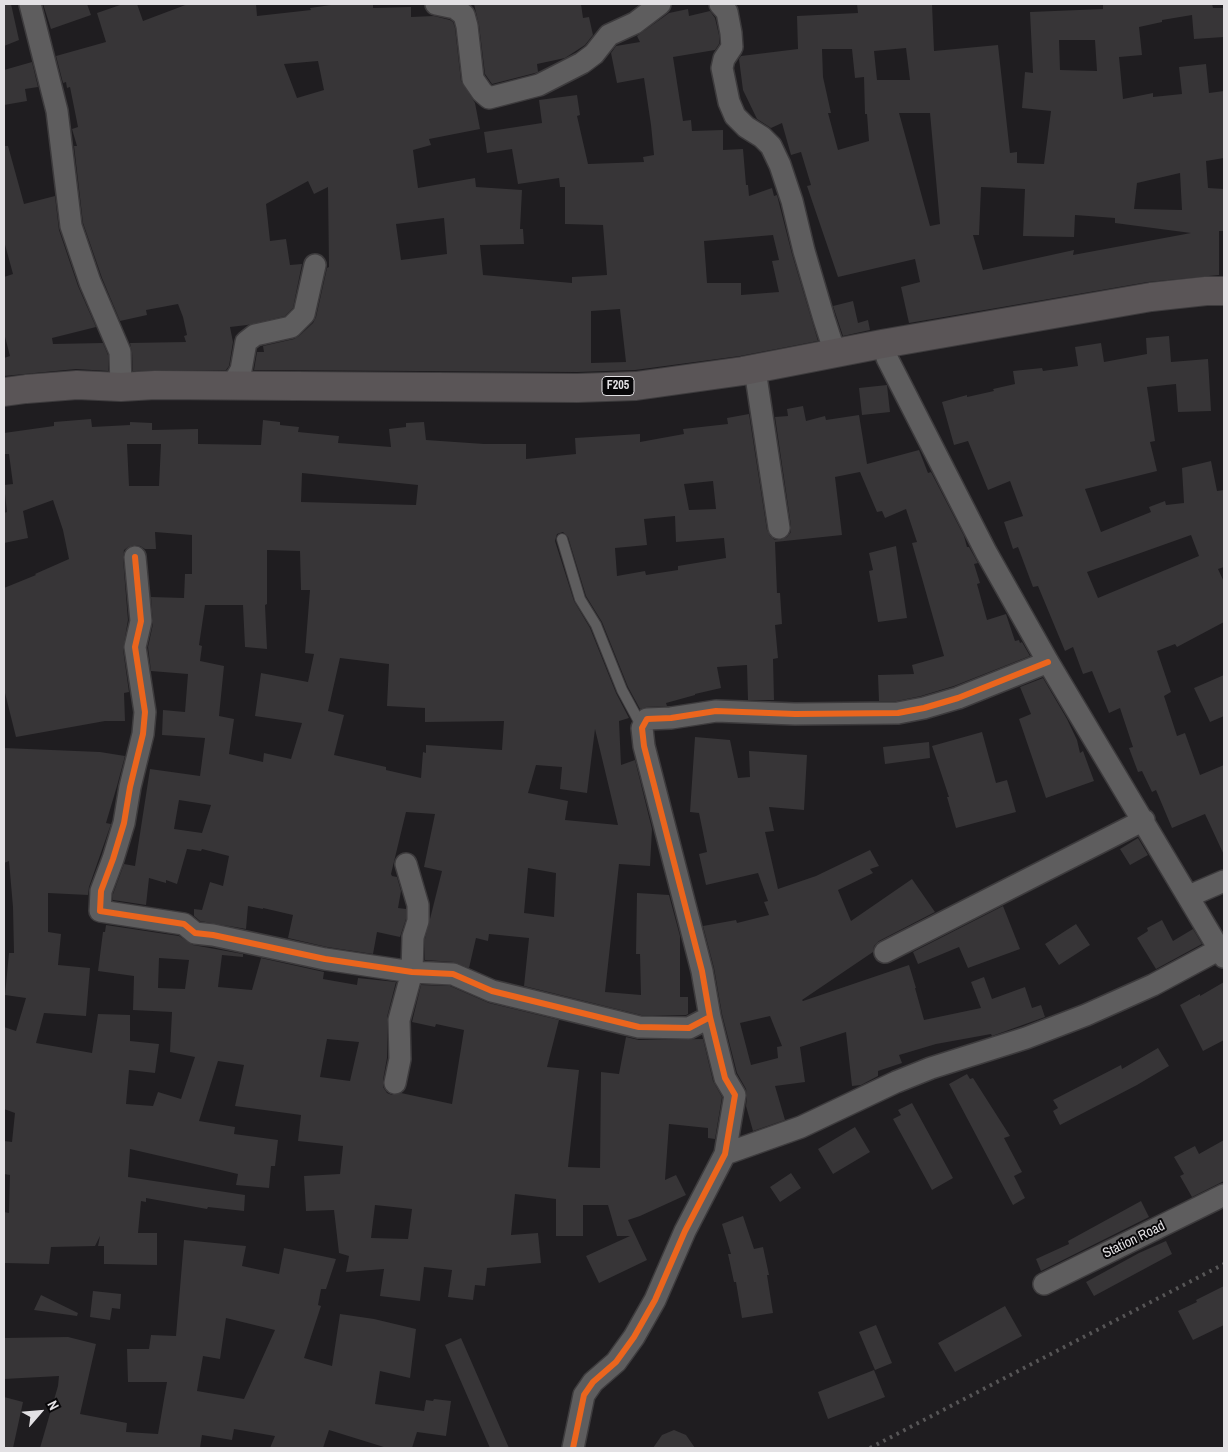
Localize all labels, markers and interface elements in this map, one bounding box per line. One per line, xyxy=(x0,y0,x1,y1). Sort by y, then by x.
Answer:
road number: F205 xyxy=(602,376,634,396)
street label: Station Road xyxy=(1100,1218,1168,1262)
north arrow xyxy=(15,1387,65,1437)
text: N xyxy=(43,1397,63,1413)

